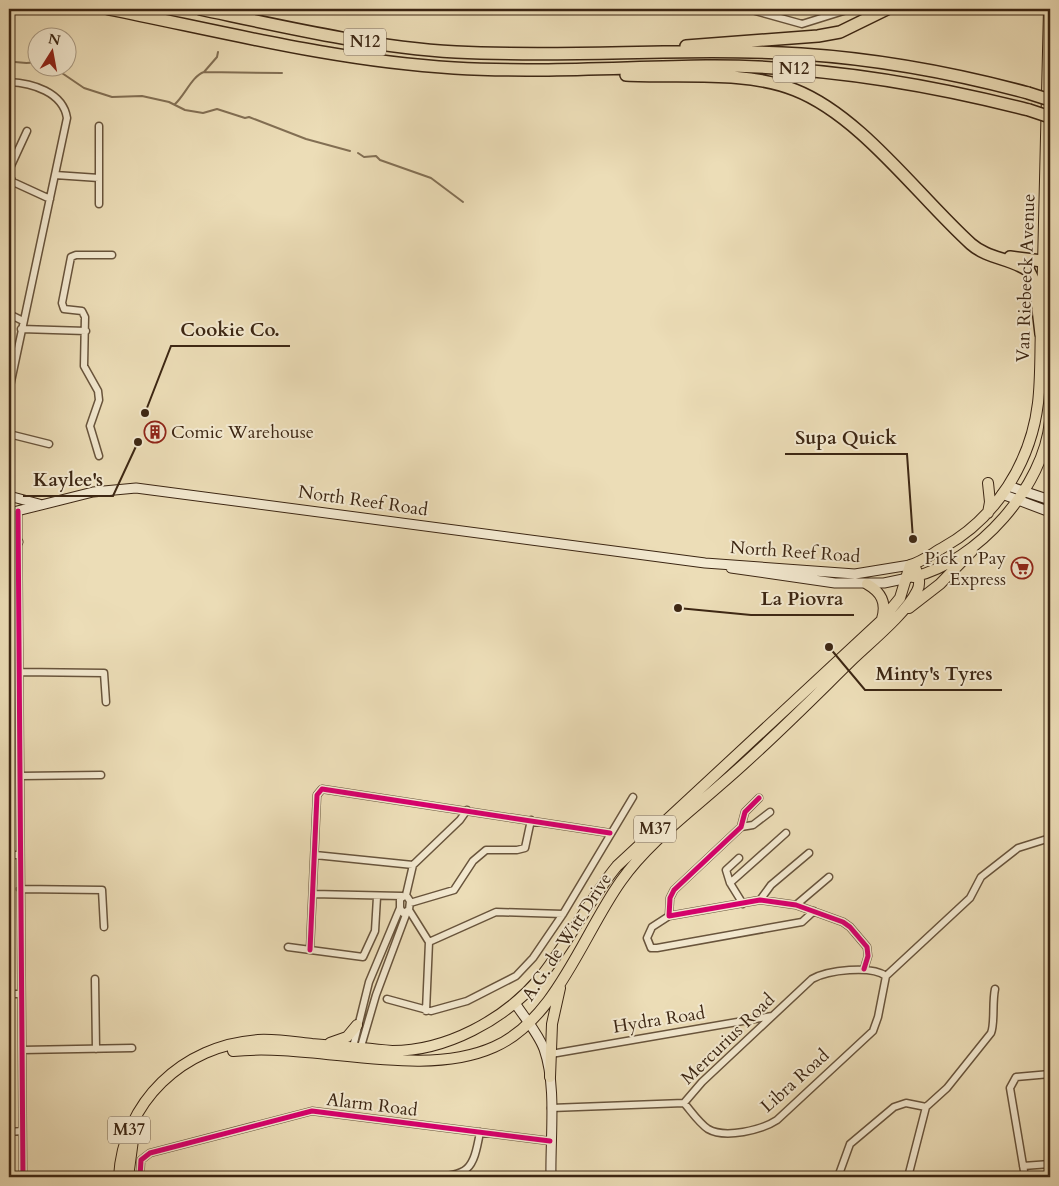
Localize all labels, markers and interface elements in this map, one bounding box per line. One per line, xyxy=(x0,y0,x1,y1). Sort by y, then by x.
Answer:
north arrow xyxy=(28,28,78,78)
road number: N12 xyxy=(344,28,386,56)
text: N xyxy=(47,29,62,50)
road number: N12 xyxy=(773,56,815,82)
street label: Van Riebeeck Avenue xyxy=(1011,193,1041,363)
callout: Cookie Co. xyxy=(171,312,290,346)
text: Cookie Co. xyxy=(180,317,280,343)
building icon: Comic Warehouse xyxy=(143,420,167,444)
place label: Comic Warehouse xyxy=(171,420,314,445)
callout: Supa Quick xyxy=(785,420,907,454)
text: Supa Quick xyxy=(795,425,897,451)
callout: Kaylee's xyxy=(23,462,113,496)
text: Kaylee's xyxy=(33,467,103,493)
street label: North Reef Road xyxy=(297,480,430,523)
street label: North Reef Road xyxy=(729,535,862,569)
place label: Pick n Pay Express xyxy=(925,546,1006,592)
supermarket icon: Pick n Pay Express xyxy=(1010,556,1034,580)
callout: La Piovra xyxy=(751,581,854,615)
text: La Piovra xyxy=(761,586,844,612)
callout: Minty's Tyres xyxy=(865,656,1002,690)
text: Minty's Tyres xyxy=(875,661,993,687)
road number: M37 xyxy=(634,816,676,842)
street label: A.G. de Witt Drive xyxy=(516,868,618,1006)
street label: Mercurius Road xyxy=(676,987,781,1090)
street label: Hydra Road xyxy=(611,1000,707,1040)
street label: Libra Road xyxy=(755,1043,835,1119)
street label: Alarm Road xyxy=(325,1087,419,1123)
road number: M37 xyxy=(108,1116,150,1144)

